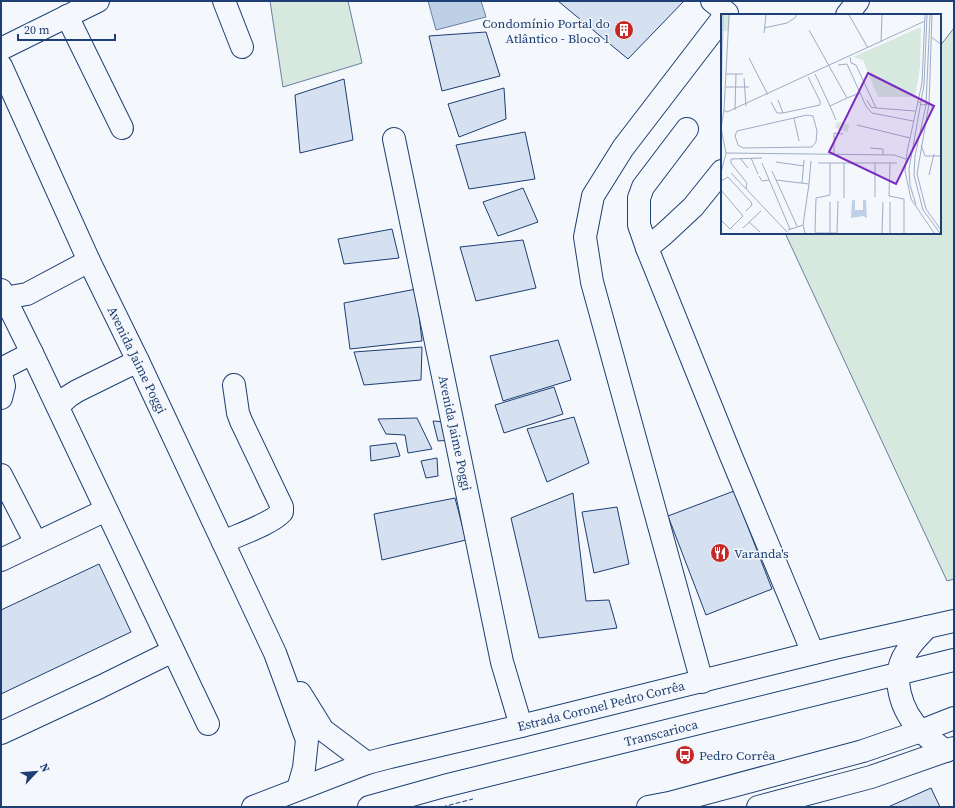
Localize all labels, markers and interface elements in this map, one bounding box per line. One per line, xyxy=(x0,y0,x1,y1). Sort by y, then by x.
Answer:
inset map xyxy=(721,14,941,234)
place label: Condomínio Portal do Atlântico - Bloco 1 xyxy=(482,15,610,47)
scale bar xyxy=(18,16,115,42)
building icon: Condomínio Portal do Atlântico - Bloco 1 xyxy=(613,19,635,41)
text: 20 m xyxy=(24,22,50,38)
street label: Avenida Jaime Poggi xyxy=(104,303,170,417)
street label: Avenida Jaime Poggi xyxy=(434,374,476,492)
restaurant icon: Varanda's xyxy=(709,542,731,564)
place label: Varanda's xyxy=(734,545,789,562)
street label: Estrada Coronel Pedro Corrêa xyxy=(516,677,687,735)
street label: Transcarioca xyxy=(622,716,700,750)
bus stop icon: Pedro Corrêa xyxy=(674,744,696,766)
place label: Pedro Corrêa xyxy=(699,747,776,764)
north arrow xyxy=(16,752,56,792)
text: N xyxy=(36,761,53,775)

